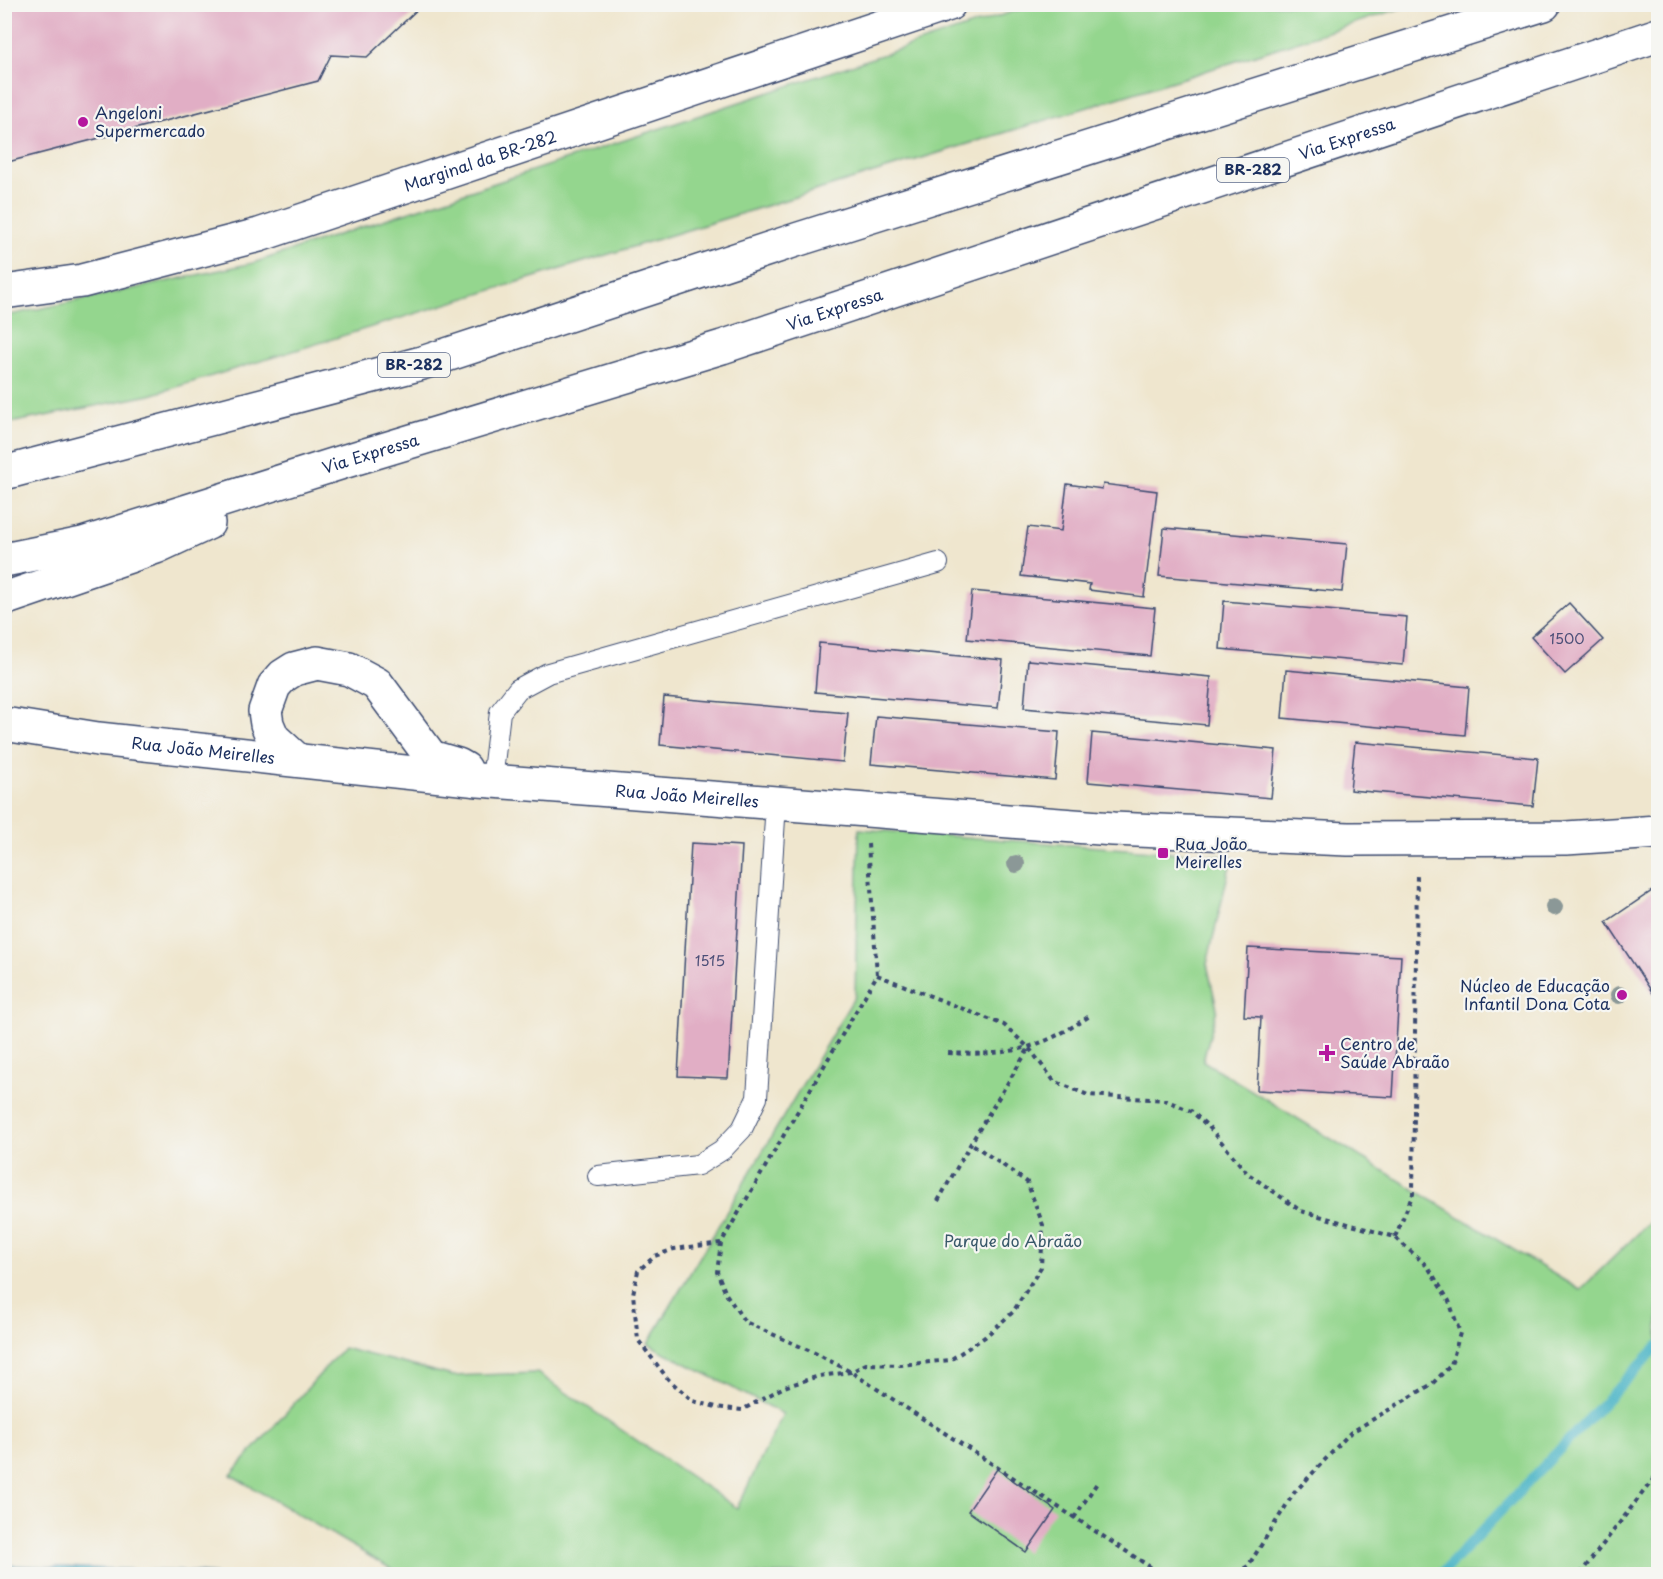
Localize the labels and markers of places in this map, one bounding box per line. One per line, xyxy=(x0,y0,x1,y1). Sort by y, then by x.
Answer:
place label: Angeloni Supermercado xyxy=(95,100,205,142)
marker: Angeloni Supermercado xyxy=(76,115,90,129)
place label: Rua João Meirelles xyxy=(1175,831,1248,873)
marker: Rua João Meirelles xyxy=(1156,846,1170,860)
place label: Núcleo de Educação Infantil Dona Cota xyxy=(1460,973,1610,1015)
marker: Núcleo de Educação Infantil Dona Cota xyxy=(1615,988,1629,1002)
place label: Centro de Saúde Abraão xyxy=(1340,1031,1450,1073)
marker: Centro de Saúde Abraão xyxy=(1318,1044,1336,1062)

